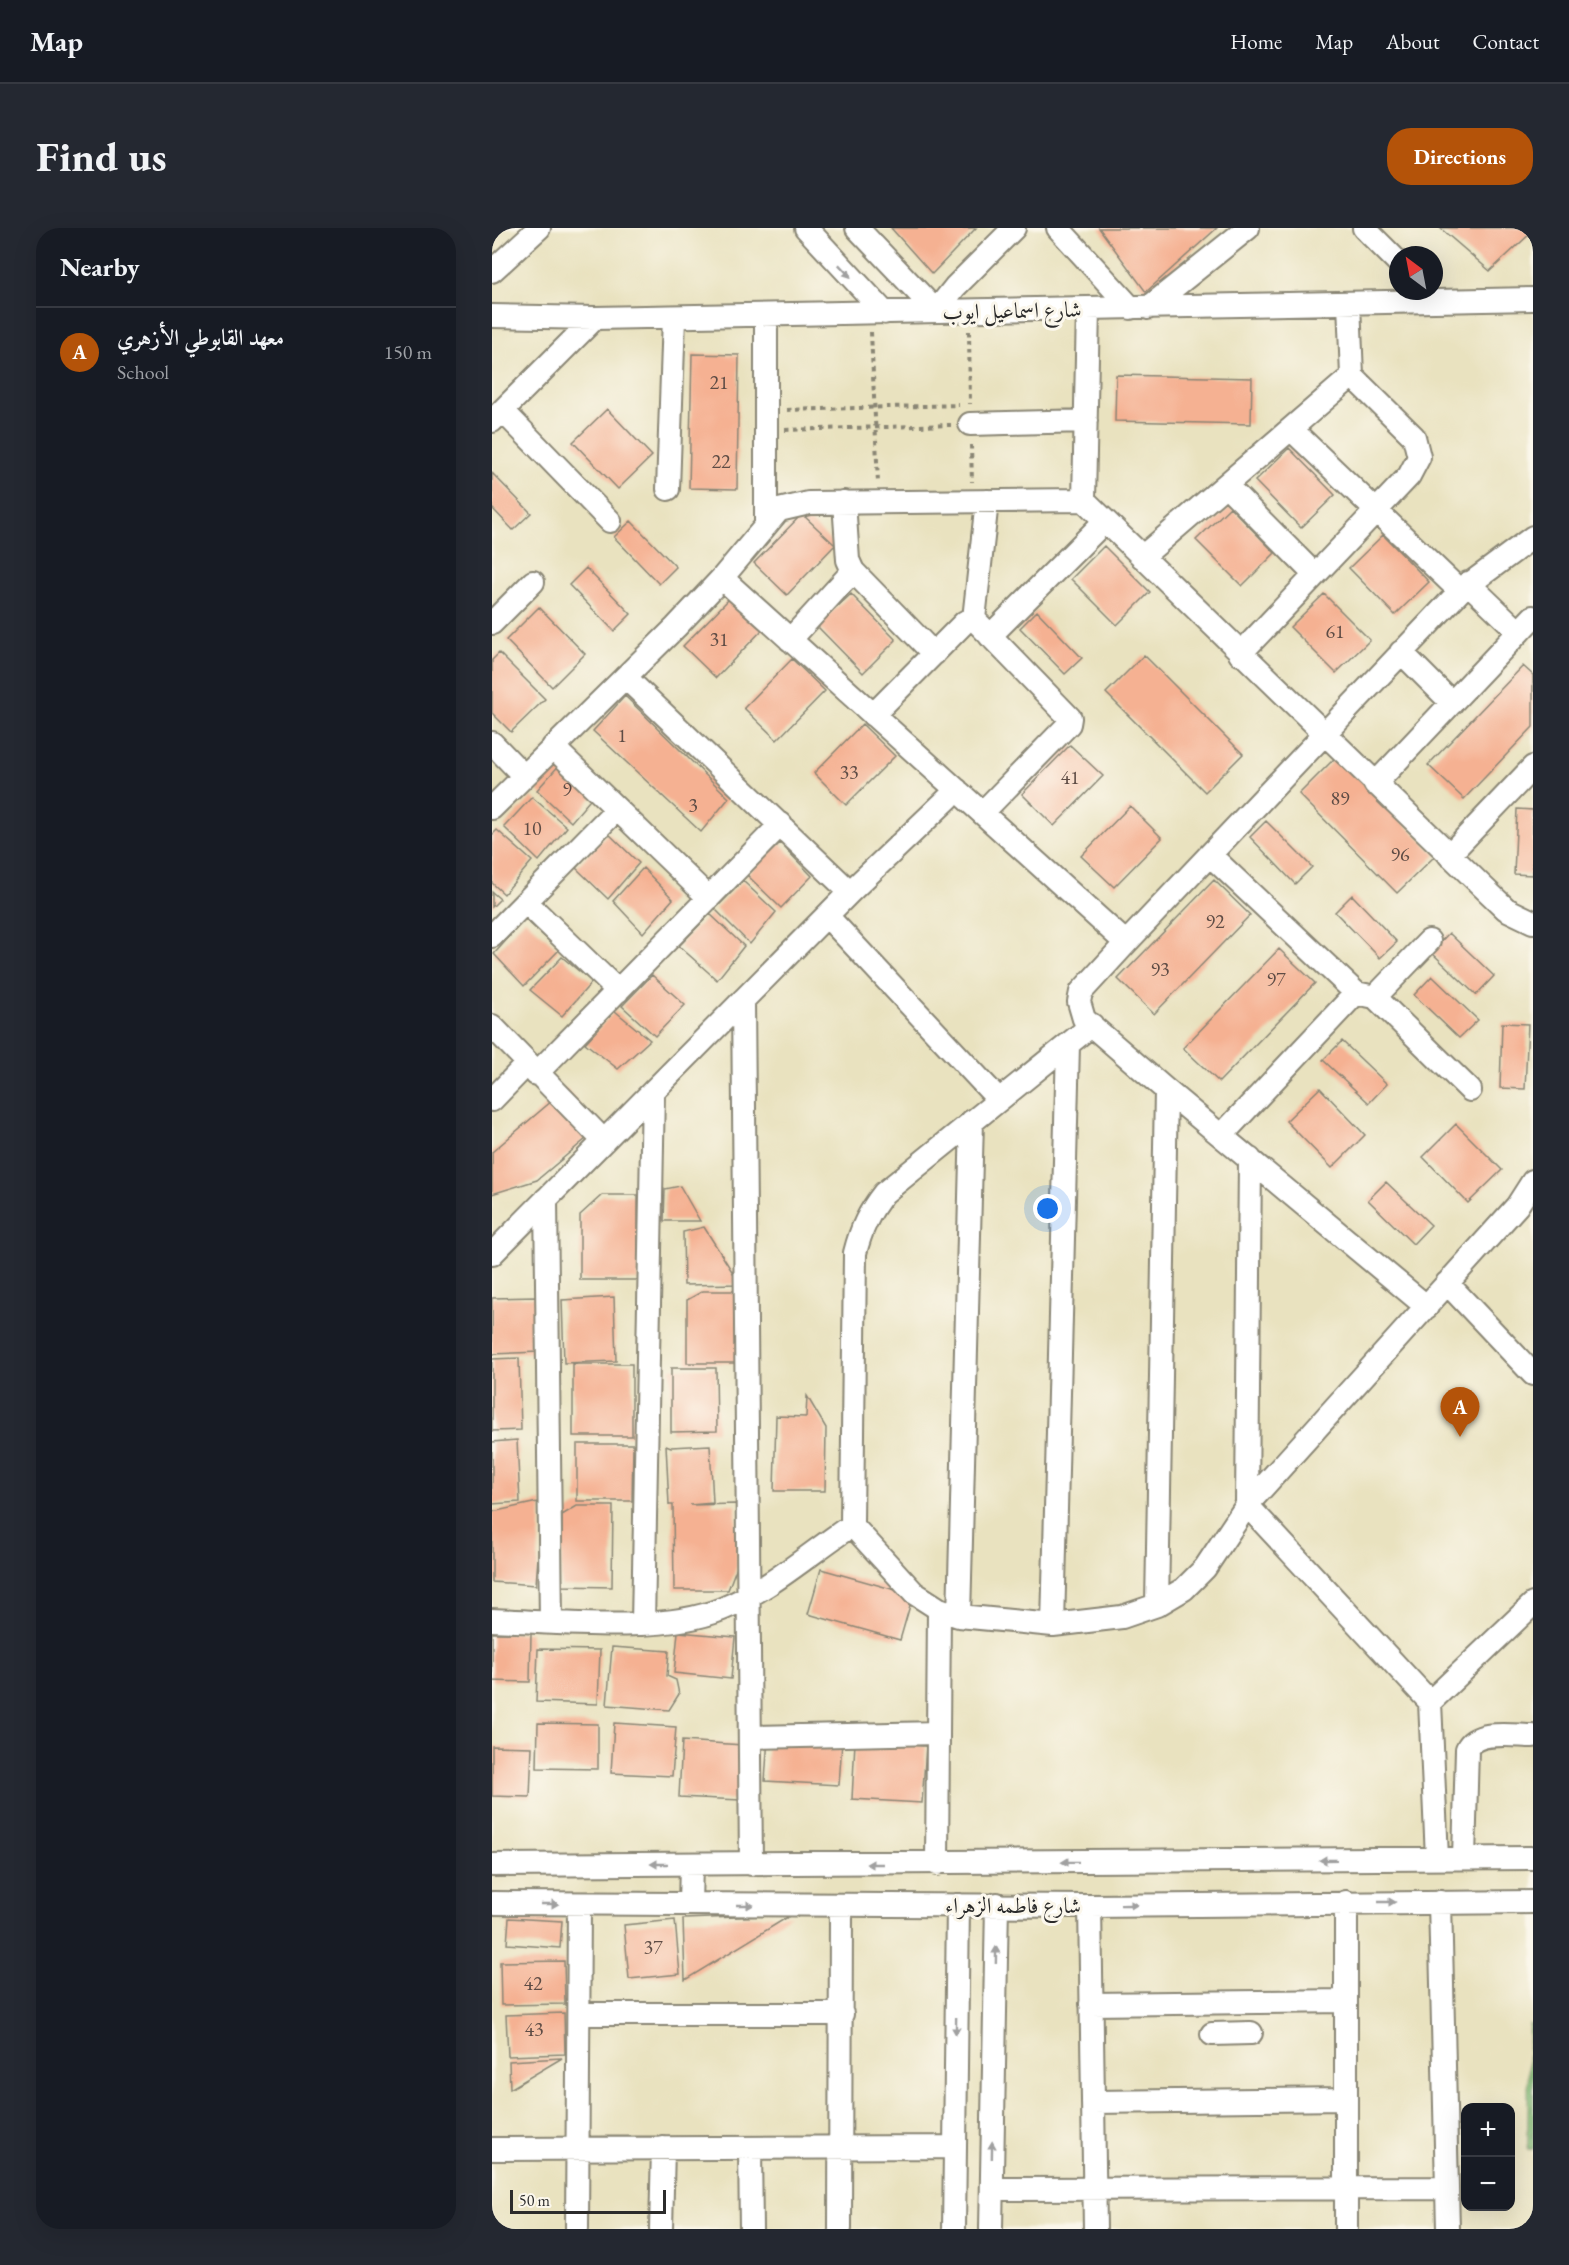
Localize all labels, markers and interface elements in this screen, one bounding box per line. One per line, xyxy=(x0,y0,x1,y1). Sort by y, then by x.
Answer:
text: Map xyxy=(30,23,83,59)
text: Home xyxy=(1230,28,1282,55)
text: Map xyxy=(1315,28,1353,55)
text: About xyxy=(1386,28,1439,55)
text: Contact xyxy=(1472,28,1539,55)
button: Directions xyxy=(1387,128,1533,185)
text: Find us xyxy=(36,129,167,184)
north arrow xyxy=(1389,246,1443,300)
text: Nearby xyxy=(60,250,140,284)
one-way arrow xyxy=(838,263,852,278)
street label: شارع اسماعيل ايوب xyxy=(942,295,1082,330)
text: معهد القابوطي الأزهري xyxy=(117,323,284,352)
text: A xyxy=(72,339,87,365)
text: 150 m xyxy=(384,339,432,365)
text: School xyxy=(117,359,169,385)
house number: 21 xyxy=(709,369,729,395)
house number: 22 xyxy=(711,448,731,474)
house number: 61 xyxy=(1325,618,1345,644)
house number: 31 xyxy=(709,626,729,652)
house number: 1 xyxy=(617,722,627,748)
house number: 33 xyxy=(839,759,859,785)
house number: 41 xyxy=(1060,764,1080,790)
house number: 9 xyxy=(562,776,572,802)
house number: 89 xyxy=(1330,785,1350,811)
house number: 3 xyxy=(688,792,698,818)
house number: 10 xyxy=(522,815,542,841)
house number: 96 xyxy=(1390,841,1410,867)
house number: 92 xyxy=(1205,908,1225,934)
house number: 93 xyxy=(1150,956,1170,982)
house number: 97 xyxy=(1266,966,1286,992)
your location xyxy=(1033,1194,1062,1223)
pin: A xyxy=(1440,1388,1480,1437)
one-way arrow xyxy=(1318,1855,1337,1864)
one-way arrow xyxy=(1060,1857,1079,1867)
one-way arrow xyxy=(865,1859,884,1869)
one-way arrow xyxy=(649,1860,668,1869)
street label: شارع فاطمه الزهراء xyxy=(945,1891,1081,1924)
one-way arrow xyxy=(1378,1897,1397,1907)
one-way arrow xyxy=(541,1899,560,1908)
one-way arrow xyxy=(736,1900,755,1910)
one-way arrow xyxy=(1120,1901,1139,1910)
house number: 37 xyxy=(643,1934,663,1960)
one-way arrow xyxy=(991,1945,1001,1964)
house number: 42 xyxy=(523,1970,543,1996)
house number: 43 xyxy=(524,2016,544,2042)
one-way arrow xyxy=(951,2017,961,2036)
map controls xyxy=(1461,2103,1515,2211)
button: + xyxy=(1461,2103,1515,2157)
one-way arrow xyxy=(988,2140,997,2159)
button: − xyxy=(1461,2157,1515,2211)
scale bar xyxy=(510,2187,666,2214)
text: 50 m xyxy=(519,2190,550,2211)

